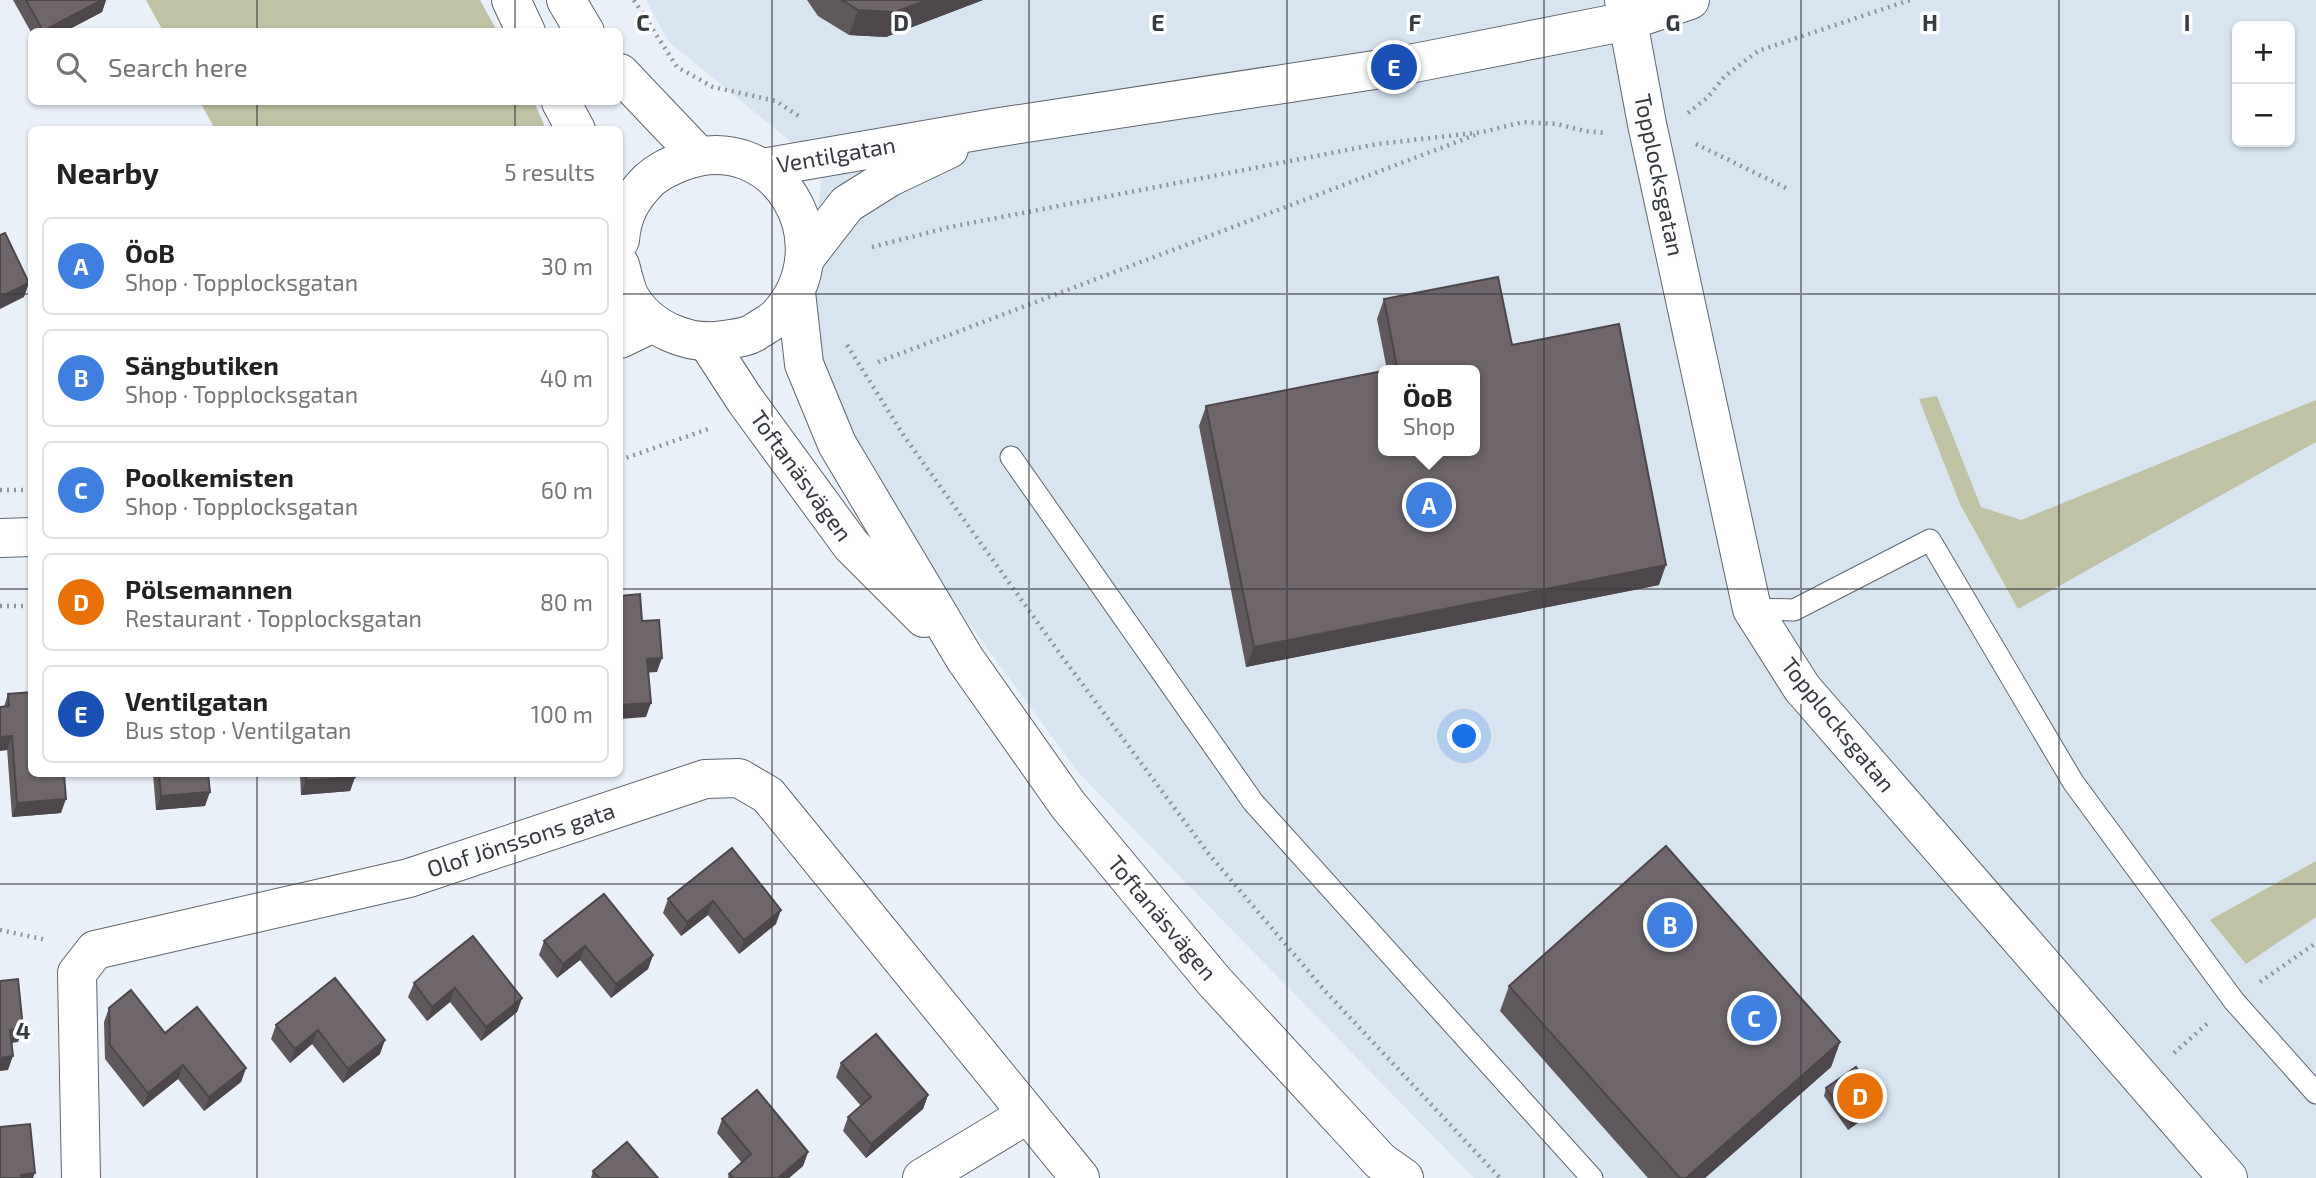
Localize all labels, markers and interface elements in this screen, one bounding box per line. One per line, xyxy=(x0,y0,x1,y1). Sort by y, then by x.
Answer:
text: C xyxy=(636,8,650,36)
text: D xyxy=(893,8,909,36)
text: E xyxy=(1151,8,1165,36)
text: F xyxy=(1409,8,1422,36)
text: G xyxy=(1666,8,1680,36)
text: H xyxy=(1922,8,1938,36)
text: I xyxy=(2184,8,2190,36)
map controls xyxy=(2232,21,2295,147)
button: + xyxy=(2232,21,2295,84)
search box xyxy=(28,28,623,105)
pin: E xyxy=(1371,41,1417,93)
icon: search xyxy=(52,48,90,86)
text: Search here xyxy=(108,51,248,82)
button: − xyxy=(2232,84,2295,147)
street label: Topplocksgatan xyxy=(1629,91,1691,258)
street label: Ventilgatan xyxy=(774,130,897,178)
text: Nearby xyxy=(56,154,159,190)
text: 5 results xyxy=(504,158,595,186)
text: ÖoB xyxy=(125,237,175,268)
text: A xyxy=(73,252,89,280)
text: 30 m xyxy=(541,252,593,280)
text: Shop · Topplocksgatan xyxy=(125,268,358,296)
text: Sängbutiken xyxy=(125,349,279,380)
text: B xyxy=(74,364,88,392)
text: 40 m xyxy=(540,364,593,392)
popup xyxy=(1378,365,1480,456)
text: Shop · Topplocksgatan xyxy=(125,380,358,408)
text: ÖoB xyxy=(1403,381,1453,412)
street label: Toftanäsvägen xyxy=(745,405,859,546)
text: Shop xyxy=(1403,412,1455,440)
text: Poolkemisten xyxy=(125,461,294,492)
text: C xyxy=(74,476,88,504)
text: 60 m xyxy=(541,476,593,504)
pin: A xyxy=(1406,479,1452,531)
text: Shop · Topplocksgatan xyxy=(125,492,358,520)
text: Pölsemannen xyxy=(125,573,293,604)
text: D xyxy=(73,588,89,616)
text: 80 m xyxy=(540,588,593,616)
text: Restaurant · Topplocksgatan xyxy=(125,604,422,632)
street label: Topplocksgatan xyxy=(1776,651,1902,797)
text: Ventilgatan xyxy=(125,685,268,716)
text: E xyxy=(74,700,88,728)
text: 100 m xyxy=(531,700,593,728)
text: Bus stop · Ventilgatan xyxy=(125,716,351,744)
your location xyxy=(1447,719,1481,753)
street label: Olof Jönssons gata xyxy=(423,795,618,883)
street label: Toftanäsvägen xyxy=(1102,849,1223,986)
pin: B xyxy=(1647,899,1693,951)
pin: C xyxy=(1731,992,1777,1044)
text: 4 xyxy=(16,1016,30,1044)
pin: D xyxy=(1837,1070,1883,1122)

